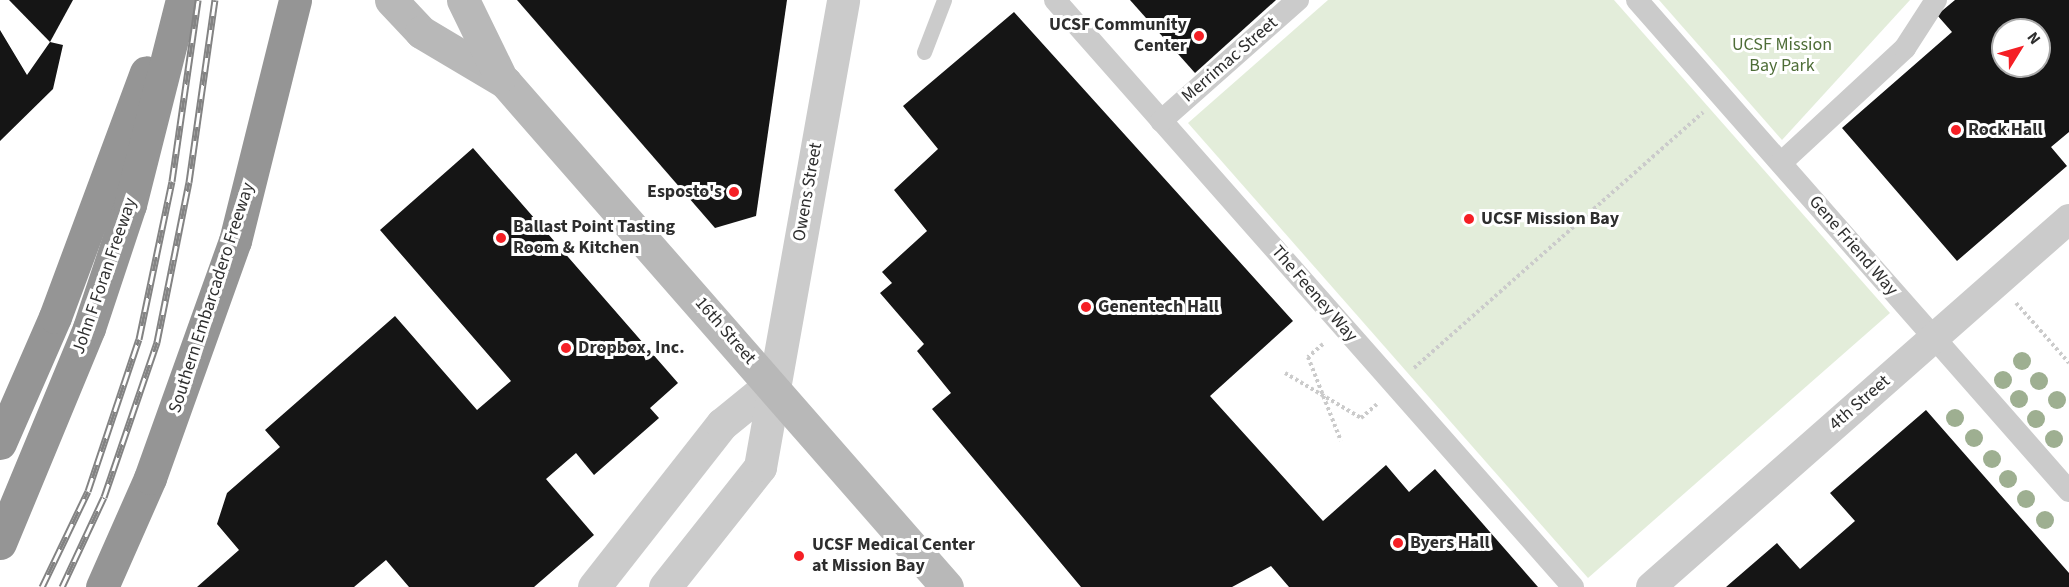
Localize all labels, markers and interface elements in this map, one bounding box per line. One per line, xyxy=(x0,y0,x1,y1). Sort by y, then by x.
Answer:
street label: Merrimac Street xyxy=(1178,13,1282,107)
place label: UCSF Community Center xyxy=(1049,15,1187,57)
north arrow xyxy=(1991,18,2051,78)
text: N xyxy=(2022,27,2046,49)
marker: UCSF Community Center xyxy=(1192,29,1206,43)
park label: UCSF Mission Bay Park xyxy=(1732,35,1832,78)
place label: Rock Hall xyxy=(1968,119,2043,141)
marker: Rock Hall xyxy=(1949,123,1963,137)
street label: Owens Street xyxy=(789,141,827,243)
street label: Southern Embarcadero Freeway xyxy=(164,180,260,416)
place label: Esposto's xyxy=(647,181,722,203)
marker: Esposto's xyxy=(727,185,741,199)
street label: Gene Friend Way xyxy=(1804,192,1902,300)
street label: John F Foran Freeway xyxy=(68,195,142,357)
place label: UCSF Mission Bay xyxy=(1481,208,1619,230)
marker: UCSF Mission Bay xyxy=(1462,212,1476,226)
place label: Ballast Point Tasting Room & Kitchen xyxy=(513,217,675,260)
marker: Ballast Point Tasting Room & Kitchen xyxy=(494,231,508,245)
street label: The Feeney Way xyxy=(1266,241,1362,347)
street label: 16th Street xyxy=(690,293,760,369)
place label: Genentech Hall xyxy=(1098,296,1219,318)
marker: Genentech Hall xyxy=(1079,300,1093,314)
place label: Dropbox, Inc. xyxy=(578,337,685,359)
marker: Dropbox, Inc. xyxy=(559,341,573,355)
street label: 4th Street xyxy=(1825,371,1895,435)
place label: Byers Hall xyxy=(1410,532,1490,554)
place label: UCSF Medical Center at Mission Bay xyxy=(812,535,975,578)
marker: Byers Hall xyxy=(1391,536,1405,550)
marker: UCSF Medical Center at Mission Bay xyxy=(790,547,808,565)

